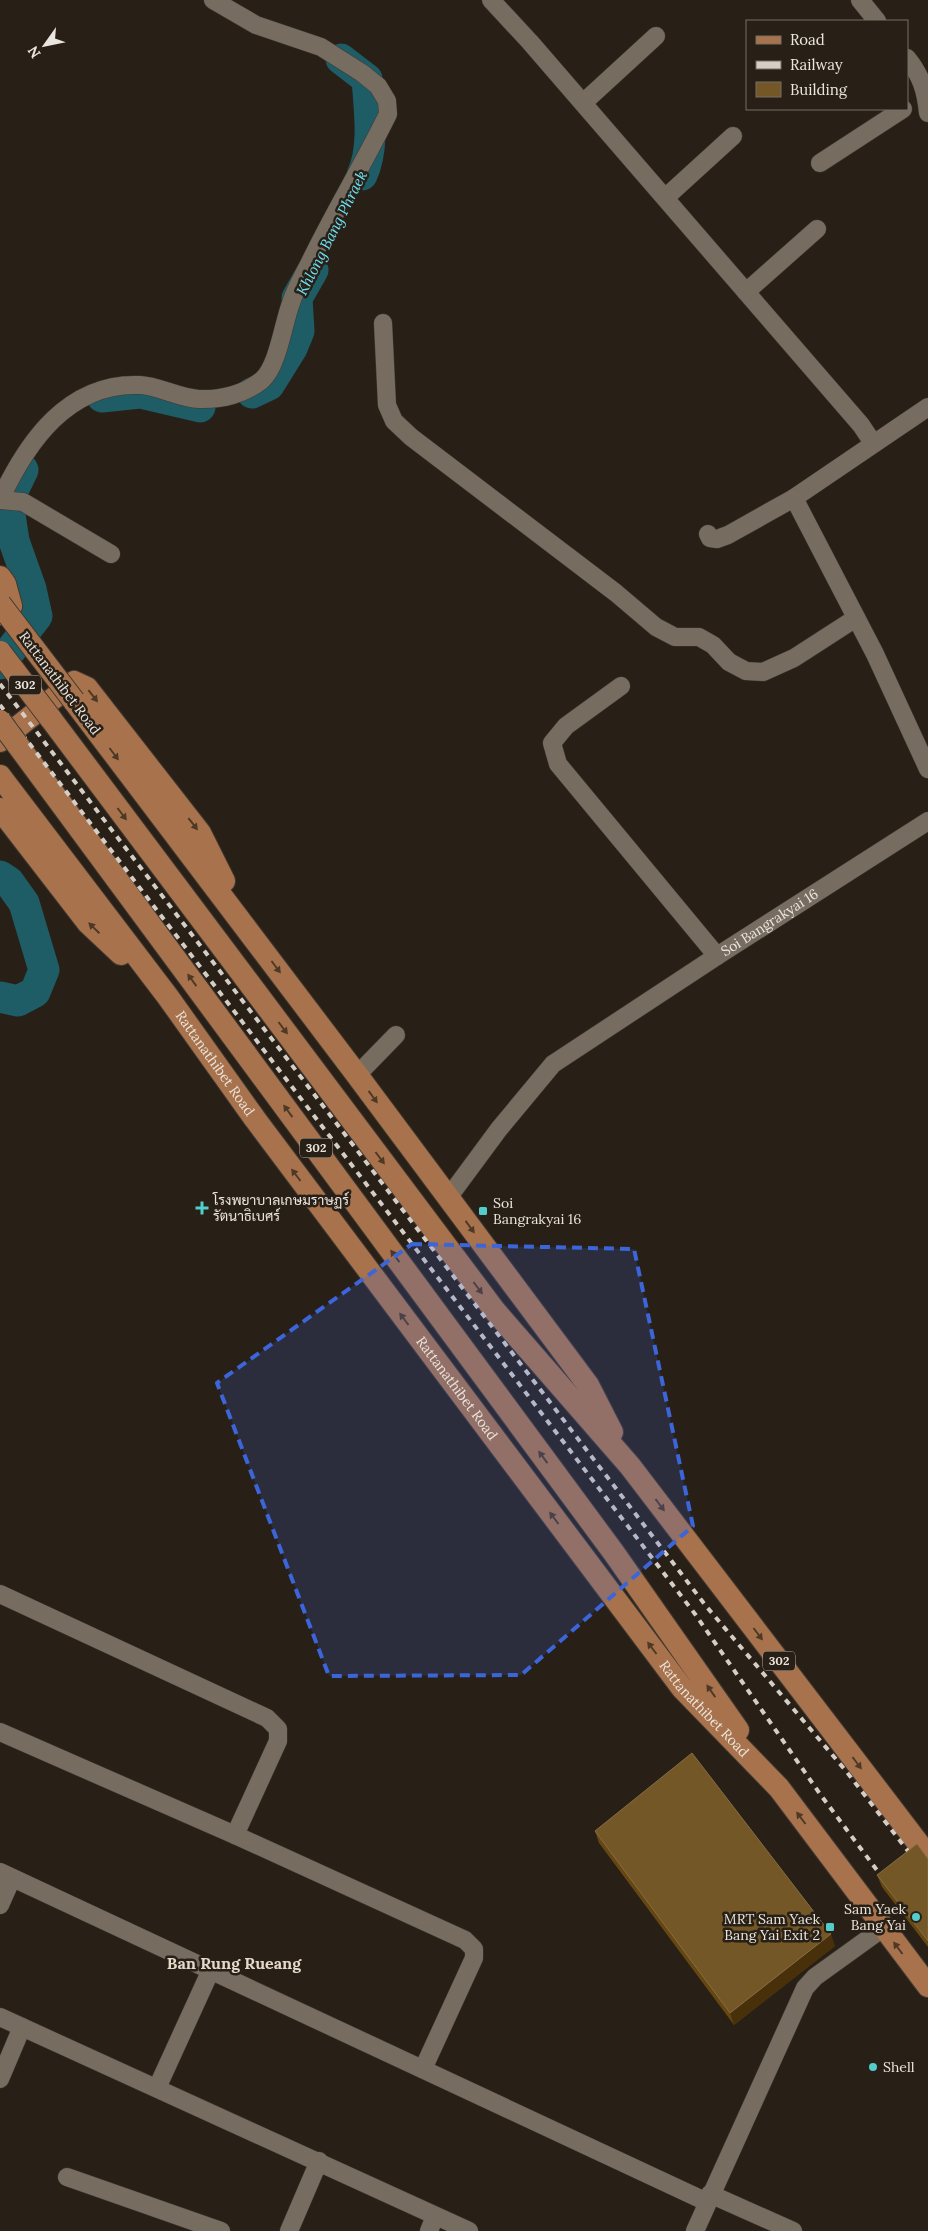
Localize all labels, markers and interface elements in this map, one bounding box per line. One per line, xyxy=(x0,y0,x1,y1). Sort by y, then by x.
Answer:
north arrow xyxy=(20,20,70,70)
legend xyxy=(746,20,908,110)
text: Road xyxy=(790,30,825,49)
text: N xyxy=(24,42,45,62)
text: Railway xyxy=(790,55,843,74)
text: Building xyxy=(790,80,848,99)
water label: Khlong Bang Phraek xyxy=(292,167,371,298)
street label: Rattanathibet Road xyxy=(15,628,105,738)
road number: 302 xyxy=(9,676,41,694)
one-way arrow xyxy=(88,689,98,703)
one-way arrow xyxy=(109,747,119,761)
one-way arrow xyxy=(117,807,127,821)
one-way arrow xyxy=(188,818,198,831)
street label: Soi Bangrakyai 16 xyxy=(717,885,822,960)
one-way arrow xyxy=(88,922,100,934)
one-way arrow xyxy=(270,960,281,973)
one-way arrow xyxy=(186,974,197,987)
street label: Rattanathibet Road xyxy=(172,1007,259,1119)
one-way arrow xyxy=(277,1021,288,1034)
one-way arrow xyxy=(368,1090,379,1103)
one-way arrow xyxy=(283,1104,293,1118)
road number: 302 xyxy=(300,1138,332,1158)
one-way arrow xyxy=(375,1151,385,1165)
one-way arrow xyxy=(291,1168,301,1181)
place label: โรงพยาบาลเกษมราษฏร์ รัตนาธิเบศร์ xyxy=(212,1191,349,1225)
place label: Soi Bangrakyai 16 xyxy=(493,1194,581,1228)
marker: โรงพยาบาลเกษมราษฏร์ รัตนาธิเบศร์ xyxy=(195,1201,209,1215)
marker: Soi Bangrakyai 16 xyxy=(477,1205,489,1217)
one-way arrow xyxy=(465,1220,475,1234)
one-way arrow xyxy=(390,1249,400,1263)
one-way arrow xyxy=(472,1281,483,1294)
one-way arrow xyxy=(399,1312,409,1326)
street label: Rattanathibet Road xyxy=(412,1333,502,1444)
one-way arrow xyxy=(538,1451,549,1464)
one-way arrow xyxy=(654,1498,665,1511)
one-way arrow xyxy=(549,1512,560,1525)
one-way arrow xyxy=(753,1627,764,1640)
one-way arrow xyxy=(647,1642,658,1655)
road number: 302 xyxy=(763,1652,795,1670)
street label: Rattanathibet Road xyxy=(655,1657,753,1761)
one-way arrow xyxy=(706,1684,716,1697)
one-way arrow xyxy=(852,1756,862,1770)
one-way arrow xyxy=(796,1811,806,1825)
place label: Sam Yaek Bang Yai xyxy=(844,1900,906,1934)
place label: MRT Sam Yaek Bang Yai Exit 2 xyxy=(724,1910,820,1944)
marker: Sam Yaek Bang Yai xyxy=(910,1911,922,1923)
marker: MRT Sam Yaek Bang Yai Exit 2 xyxy=(824,1921,836,1933)
one-way arrow xyxy=(893,1942,904,1955)
district label: Ban Rung Rueang xyxy=(167,1953,302,1973)
place label: Shell xyxy=(883,2058,915,2076)
marker: Shell xyxy=(867,2061,879,2073)

